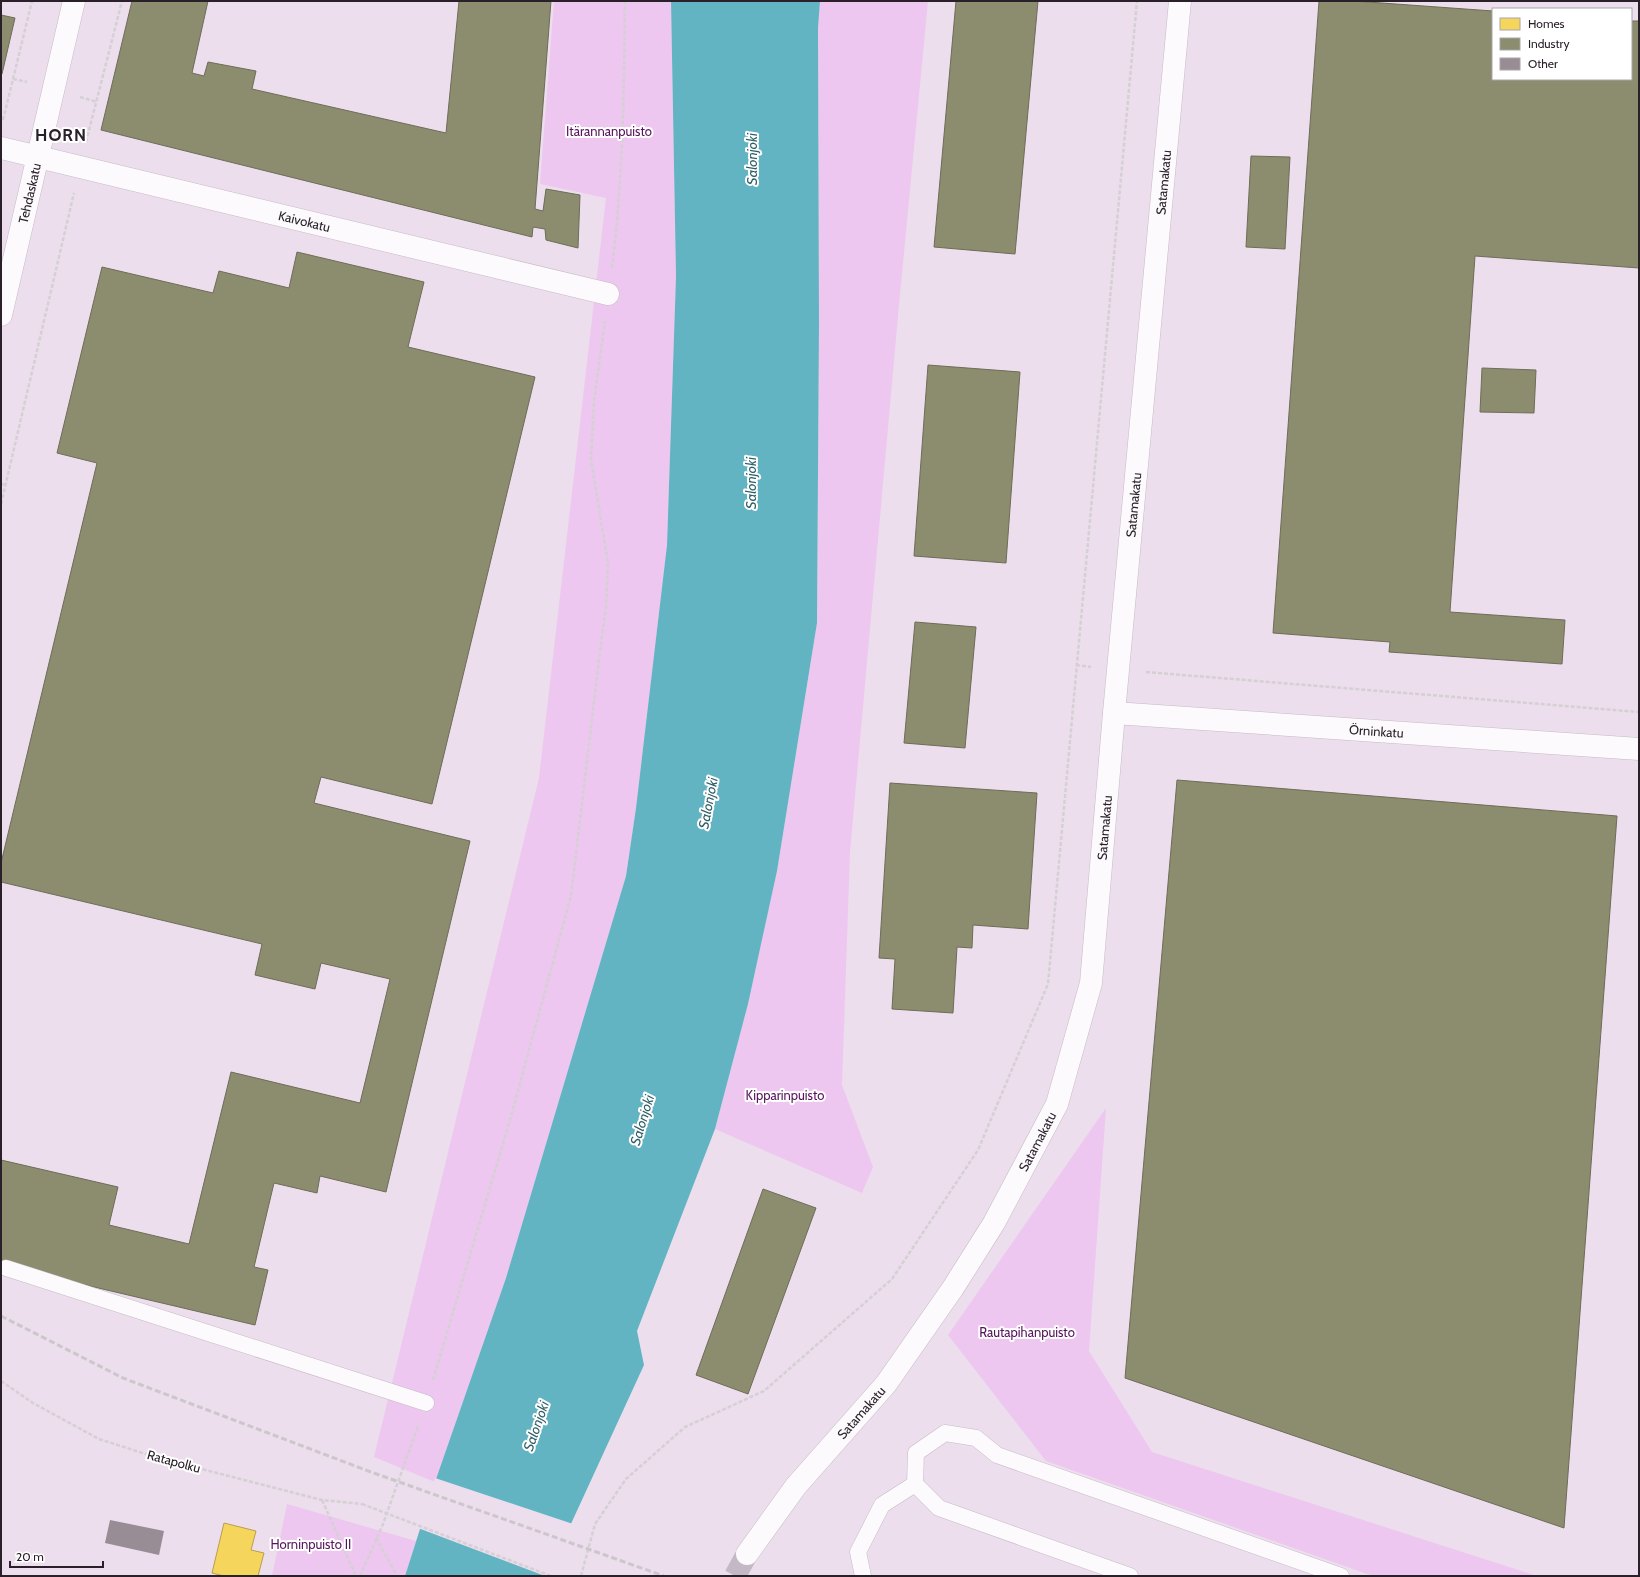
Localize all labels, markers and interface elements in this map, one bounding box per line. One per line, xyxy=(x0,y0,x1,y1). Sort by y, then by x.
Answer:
legend xyxy=(1492,8,1632,80)
text: Homes xyxy=(1528,16,1565,31)
text: Industry xyxy=(1528,36,1569,51)
text: Other xyxy=(1528,56,1558,71)
park label: Itärannanpuisto xyxy=(566,123,652,139)
district label: HORN xyxy=(35,125,87,145)
water label: Salonjoki xyxy=(743,132,761,185)
street label: Satamakatu xyxy=(1152,149,1174,216)
street label: Tehdaskatu xyxy=(15,161,44,225)
street label: Kaivokatu xyxy=(277,207,332,235)
water label: Salonjoki xyxy=(742,456,760,509)
street label: Satamakatu xyxy=(1122,472,1144,538)
street label: Örninkatu xyxy=(1349,721,1404,741)
water label: Salonjoki xyxy=(694,775,722,830)
street label: Satamakatu xyxy=(1093,794,1115,861)
park label: Kipparinpuisto xyxy=(746,1087,824,1103)
water label: Salonjoki xyxy=(626,1092,658,1147)
street label: Satamakatu xyxy=(1015,1109,1060,1174)
park label: Rautapihanpuisto xyxy=(979,1324,1075,1340)
street label: Satamakatu xyxy=(833,1383,889,1442)
water label: Salonjoki xyxy=(519,1398,553,1453)
street label: Ratapolku xyxy=(146,1446,203,1476)
park label: Horninpuisto II xyxy=(271,1536,351,1552)
scale bar xyxy=(10,1543,103,1569)
text: 20 m xyxy=(16,1549,44,1564)

